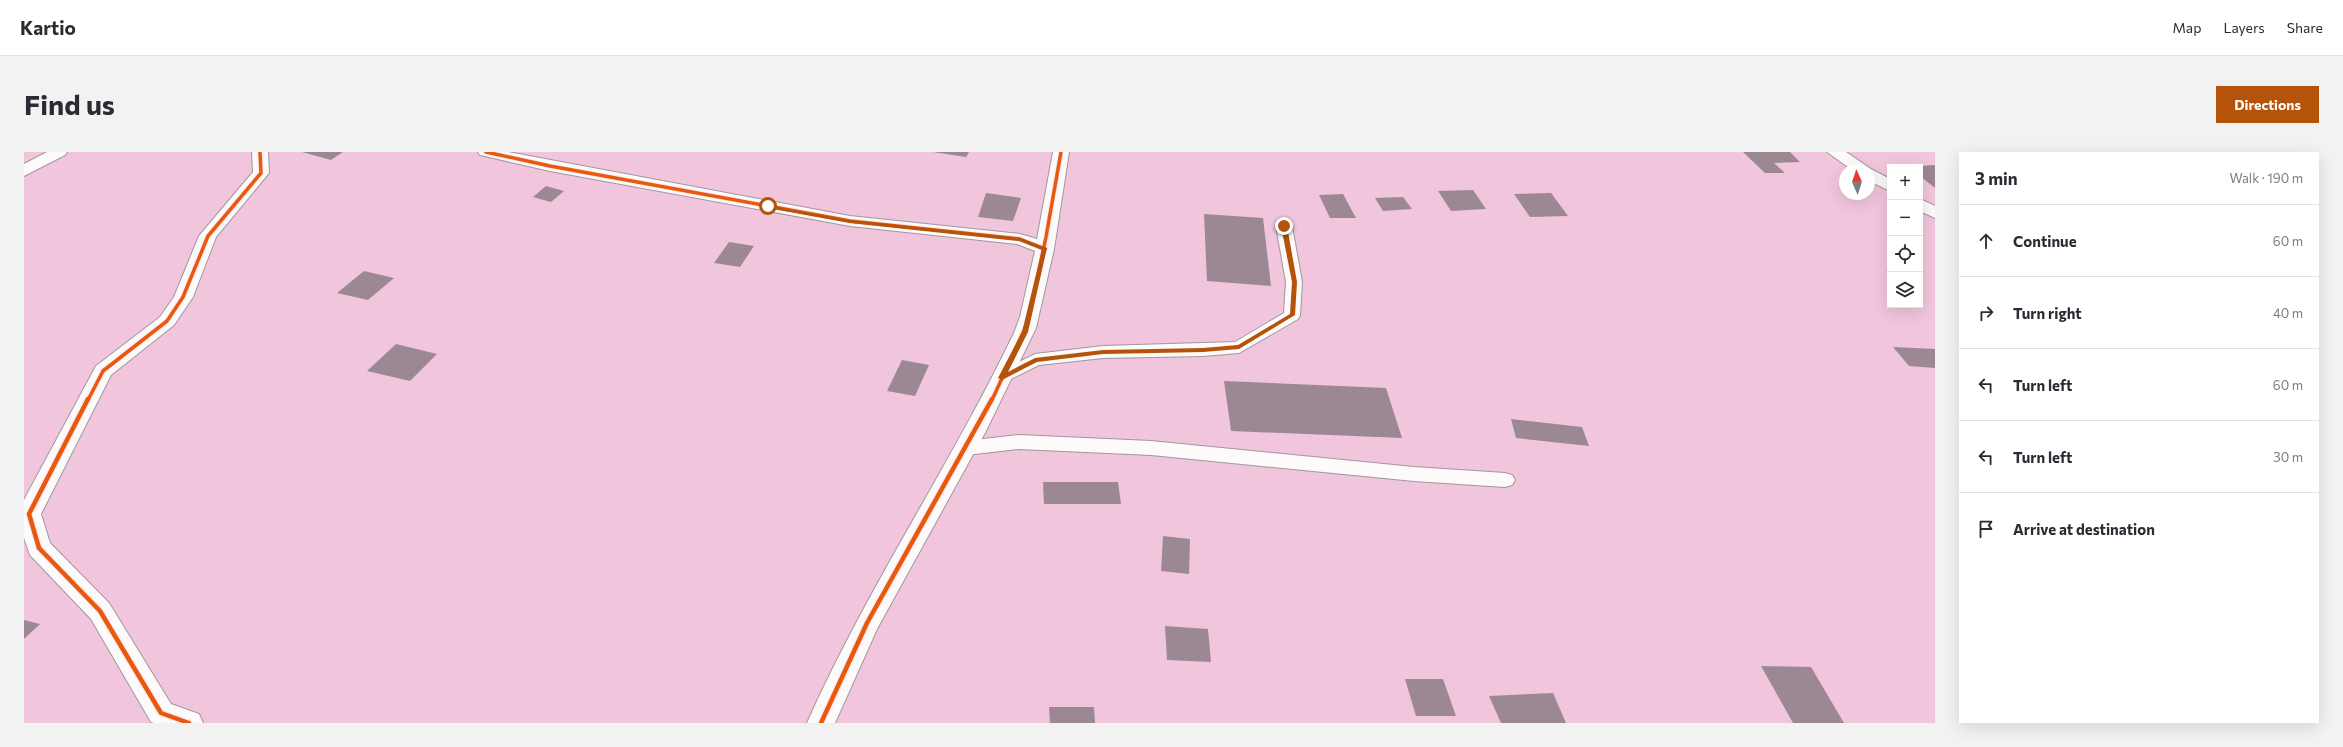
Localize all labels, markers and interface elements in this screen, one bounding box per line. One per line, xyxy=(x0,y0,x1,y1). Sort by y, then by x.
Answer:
text: Kartio xyxy=(20,16,76,39)
text: Map xyxy=(2173,19,2201,36)
text: Layers xyxy=(2223,19,2265,36)
text: Share xyxy=(2287,19,2323,36)
button: Directions xyxy=(2216,86,2319,123)
text: Find us xyxy=(24,87,115,121)
north arrow xyxy=(1839,164,1875,200)
map controls xyxy=(1887,164,1923,308)
button: + xyxy=(1887,164,1923,200)
text: 3 min xyxy=(1975,168,2018,189)
text: Walk · 190 m xyxy=(2229,170,2303,186)
route start xyxy=(759,197,777,215)
button: − xyxy=(1887,200,1923,236)
route end xyxy=(1275,217,1293,235)
icon: ahead xyxy=(1975,230,1997,252)
text: Continue xyxy=(2013,232,2077,250)
text: 60 m xyxy=(2273,233,2303,249)
button: locate xyxy=(1887,236,1923,272)
button: layers xyxy=(1887,272,1923,308)
icon: right xyxy=(1975,302,1997,324)
text: Turn right xyxy=(2013,304,2082,322)
text: 40 m xyxy=(2273,305,2303,321)
icon: left xyxy=(1975,374,1997,396)
text: Turn left xyxy=(2013,376,2072,394)
text: 60 m xyxy=(2273,377,2303,393)
icon: left xyxy=(1975,446,1997,468)
text: Turn left xyxy=(2013,448,2072,466)
text: 30 m xyxy=(2273,449,2303,465)
icon: arrive xyxy=(1975,518,1997,540)
text: Arrive at destination xyxy=(2013,520,2155,538)

